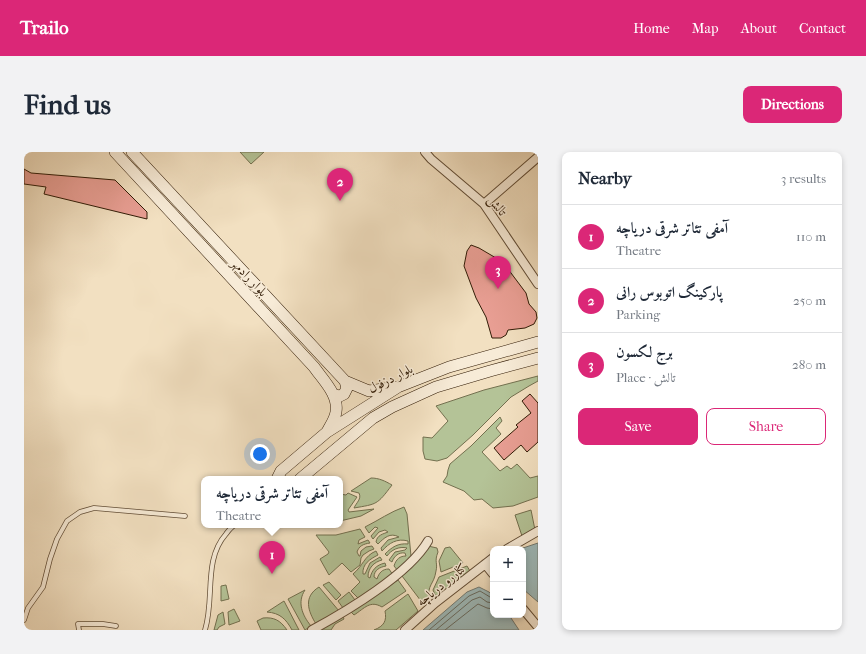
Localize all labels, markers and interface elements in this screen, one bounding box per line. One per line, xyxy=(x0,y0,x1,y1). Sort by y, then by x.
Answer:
text: Trailo xyxy=(20,17,69,39)
text: Home xyxy=(633,20,670,37)
text: Map xyxy=(692,20,719,37)
text: About xyxy=(741,20,777,37)
text: Contact xyxy=(799,20,846,37)
button: Directions xyxy=(743,86,842,123)
text: Find us xyxy=(24,88,111,121)
pin: 2 xyxy=(327,168,353,201)
text: Nearby xyxy=(578,168,632,188)
text: 3 results xyxy=(781,171,826,186)
street label: تالش xyxy=(483,192,511,220)
text: آمفی تئاتر شرقی دریاچه xyxy=(616,219,728,237)
text: 1 xyxy=(589,229,593,244)
text: 110 m xyxy=(796,229,826,244)
text: Theatre xyxy=(616,243,661,258)
street label: بلوار رادمهر xyxy=(226,254,271,300)
pin: 3 xyxy=(485,256,511,289)
text: پارکینگ اتوبوس رانی xyxy=(616,283,722,301)
text: 2 xyxy=(588,293,594,308)
text: 250 m xyxy=(793,293,826,308)
text: Parking xyxy=(616,307,660,322)
text: برج لکسون xyxy=(616,343,673,361)
text: 3 xyxy=(588,357,594,372)
text: 280 m xyxy=(792,357,826,372)
street label: بلوار دزفول xyxy=(365,361,415,397)
text: Place · تالش xyxy=(616,370,676,385)
button: Save xyxy=(578,408,698,445)
button: Share xyxy=(706,408,826,445)
your location xyxy=(250,444,270,464)
popup xyxy=(201,476,343,528)
text: آمفی تئاتر شرقی دریاچه xyxy=(216,484,328,502)
text: Theatre xyxy=(216,508,261,523)
pin: 1 xyxy=(259,541,285,574)
map controls xyxy=(490,546,526,618)
button: + xyxy=(490,546,526,582)
street label: کناررو دریاچه xyxy=(413,560,470,610)
button: − xyxy=(490,582,526,618)

